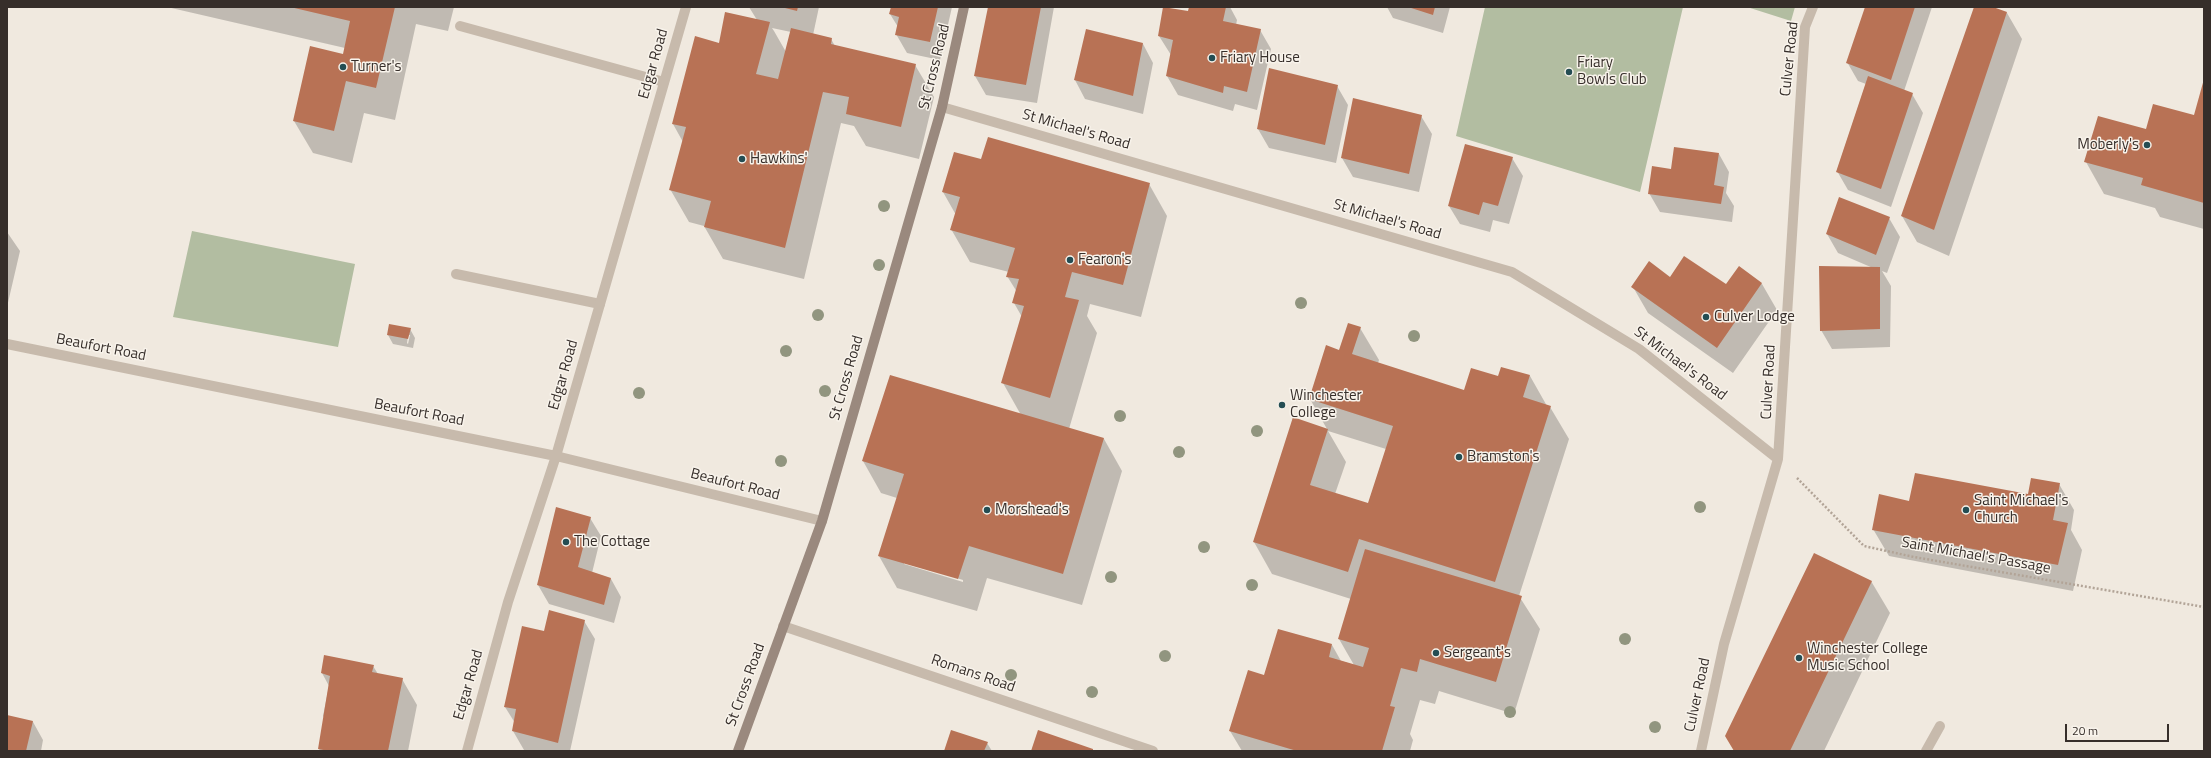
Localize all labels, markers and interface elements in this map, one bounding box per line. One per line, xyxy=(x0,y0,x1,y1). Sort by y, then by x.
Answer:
street label: Culver Road xyxy=(1777,21,1803,97)
street label: St Cross Road xyxy=(916,22,954,112)
street label: Edgar Road xyxy=(635,27,673,101)
place label: Friary House xyxy=(1220,49,1300,67)
marker: Friary House xyxy=(1207,53,1217,63)
place label: Friary Bowls Club xyxy=(1577,54,1647,89)
place label: Turner's xyxy=(351,58,402,76)
marker: Turner's xyxy=(338,62,348,72)
marker: Friary Bowls Club xyxy=(1564,67,1574,77)
street label: St Michael's Road xyxy=(1020,106,1132,154)
place label: Moberly's xyxy=(2077,136,2139,154)
marker: Moberly's xyxy=(2142,140,2152,150)
place label: Hawkins' xyxy=(750,150,808,168)
marker: Hawkins' xyxy=(737,154,747,164)
street label: St Michael's Road xyxy=(1331,196,1443,244)
place label: Fearon's xyxy=(1078,251,1132,269)
marker: Fearon's xyxy=(1065,255,1075,265)
place label: Culver Lodge xyxy=(1714,308,1795,326)
marker: Culver Lodge xyxy=(1701,312,1711,322)
street label: St Michael's Road xyxy=(1630,323,1730,405)
street label: Beaufort Road xyxy=(54,330,148,366)
street label: St Cross Road xyxy=(826,334,868,422)
street label: Edgar Road xyxy=(545,338,583,412)
street label: Culver Road xyxy=(1758,344,1780,420)
place label: Winchester College xyxy=(1290,387,1362,422)
street label: Beaufort Road xyxy=(372,395,466,431)
marker: Winchester College xyxy=(1277,400,1287,410)
place label: Bramston's xyxy=(1467,448,1540,466)
marker: Bramston's xyxy=(1454,452,1464,462)
street label: Beaufort Road xyxy=(689,465,781,505)
place label: Saint Michael's Church xyxy=(1974,492,2069,527)
place label: Morshead's xyxy=(995,501,1069,519)
marker: Morshead's xyxy=(982,505,992,515)
marker: Saint Michael's Church xyxy=(1961,505,1971,515)
place label: The Cottage xyxy=(574,533,650,551)
street label: Saint Michael's Passage xyxy=(1900,534,2052,578)
marker: The Cottage xyxy=(561,537,571,547)
place label: Winchester College Music School xyxy=(1807,640,1928,675)
street label: St Cross Road xyxy=(723,641,769,729)
place label: Sergeant's xyxy=(1444,644,1511,662)
street label: Edgar Road xyxy=(450,648,488,722)
marker: Sergeant's xyxy=(1431,648,1441,658)
street label: Romans Road xyxy=(929,651,1017,697)
marker: Winchester College Music School xyxy=(1794,653,1804,663)
street label: Culver Road xyxy=(1681,656,1715,734)
scale bar xyxy=(2067,716,2171,742)
text: 20 m xyxy=(2072,721,2098,740)

